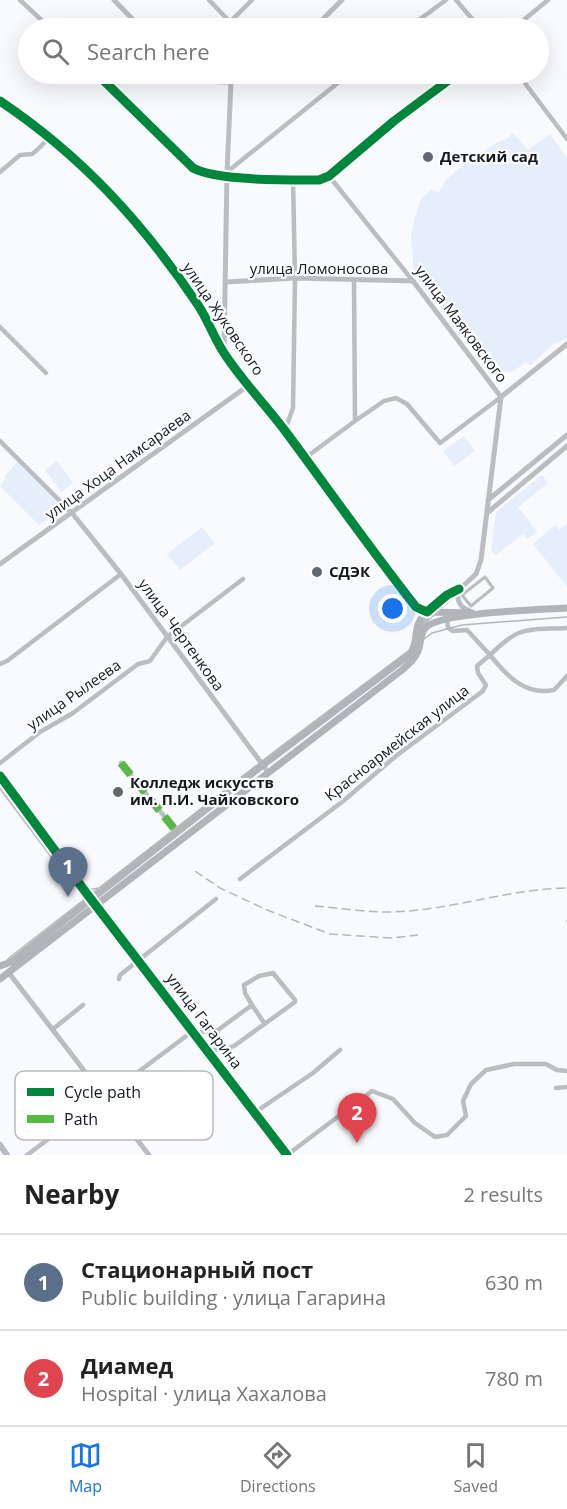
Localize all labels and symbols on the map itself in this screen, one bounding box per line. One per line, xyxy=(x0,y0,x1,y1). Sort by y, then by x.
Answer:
place label: Детский сад xyxy=(440,146,538,166)
marker: Детский сад xyxy=(421,150,435,164)
street label: улица Жуковского xyxy=(179,258,269,379)
street label: улица Ломоносова xyxy=(250,258,388,278)
street label: улица Маяковского xyxy=(411,261,513,386)
street label: улица Хоца Намсараева xyxy=(41,405,194,524)
place label: СДЭК xyxy=(329,561,371,581)
marker: СДЭК xyxy=(310,565,324,579)
street label: улица Чертенкова xyxy=(134,574,229,694)
your location xyxy=(378,594,407,623)
street label: улица Рылеева xyxy=(23,654,124,734)
street label: Красноармейская улица xyxy=(320,680,473,805)
place label: Колледж искусств им. П.И. Чайковского xyxy=(130,772,299,809)
marker: Колледж искусств им. П.И. Чайковского xyxy=(111,785,125,799)
pin: 1 xyxy=(48,848,88,897)
street label: улица Гагарина xyxy=(162,969,247,1072)
legend xyxy=(15,1071,213,1140)
text: Cycle path xyxy=(64,1081,141,1103)
pin: 2 xyxy=(338,1094,376,1143)
text: Path xyxy=(64,1108,98,1130)

